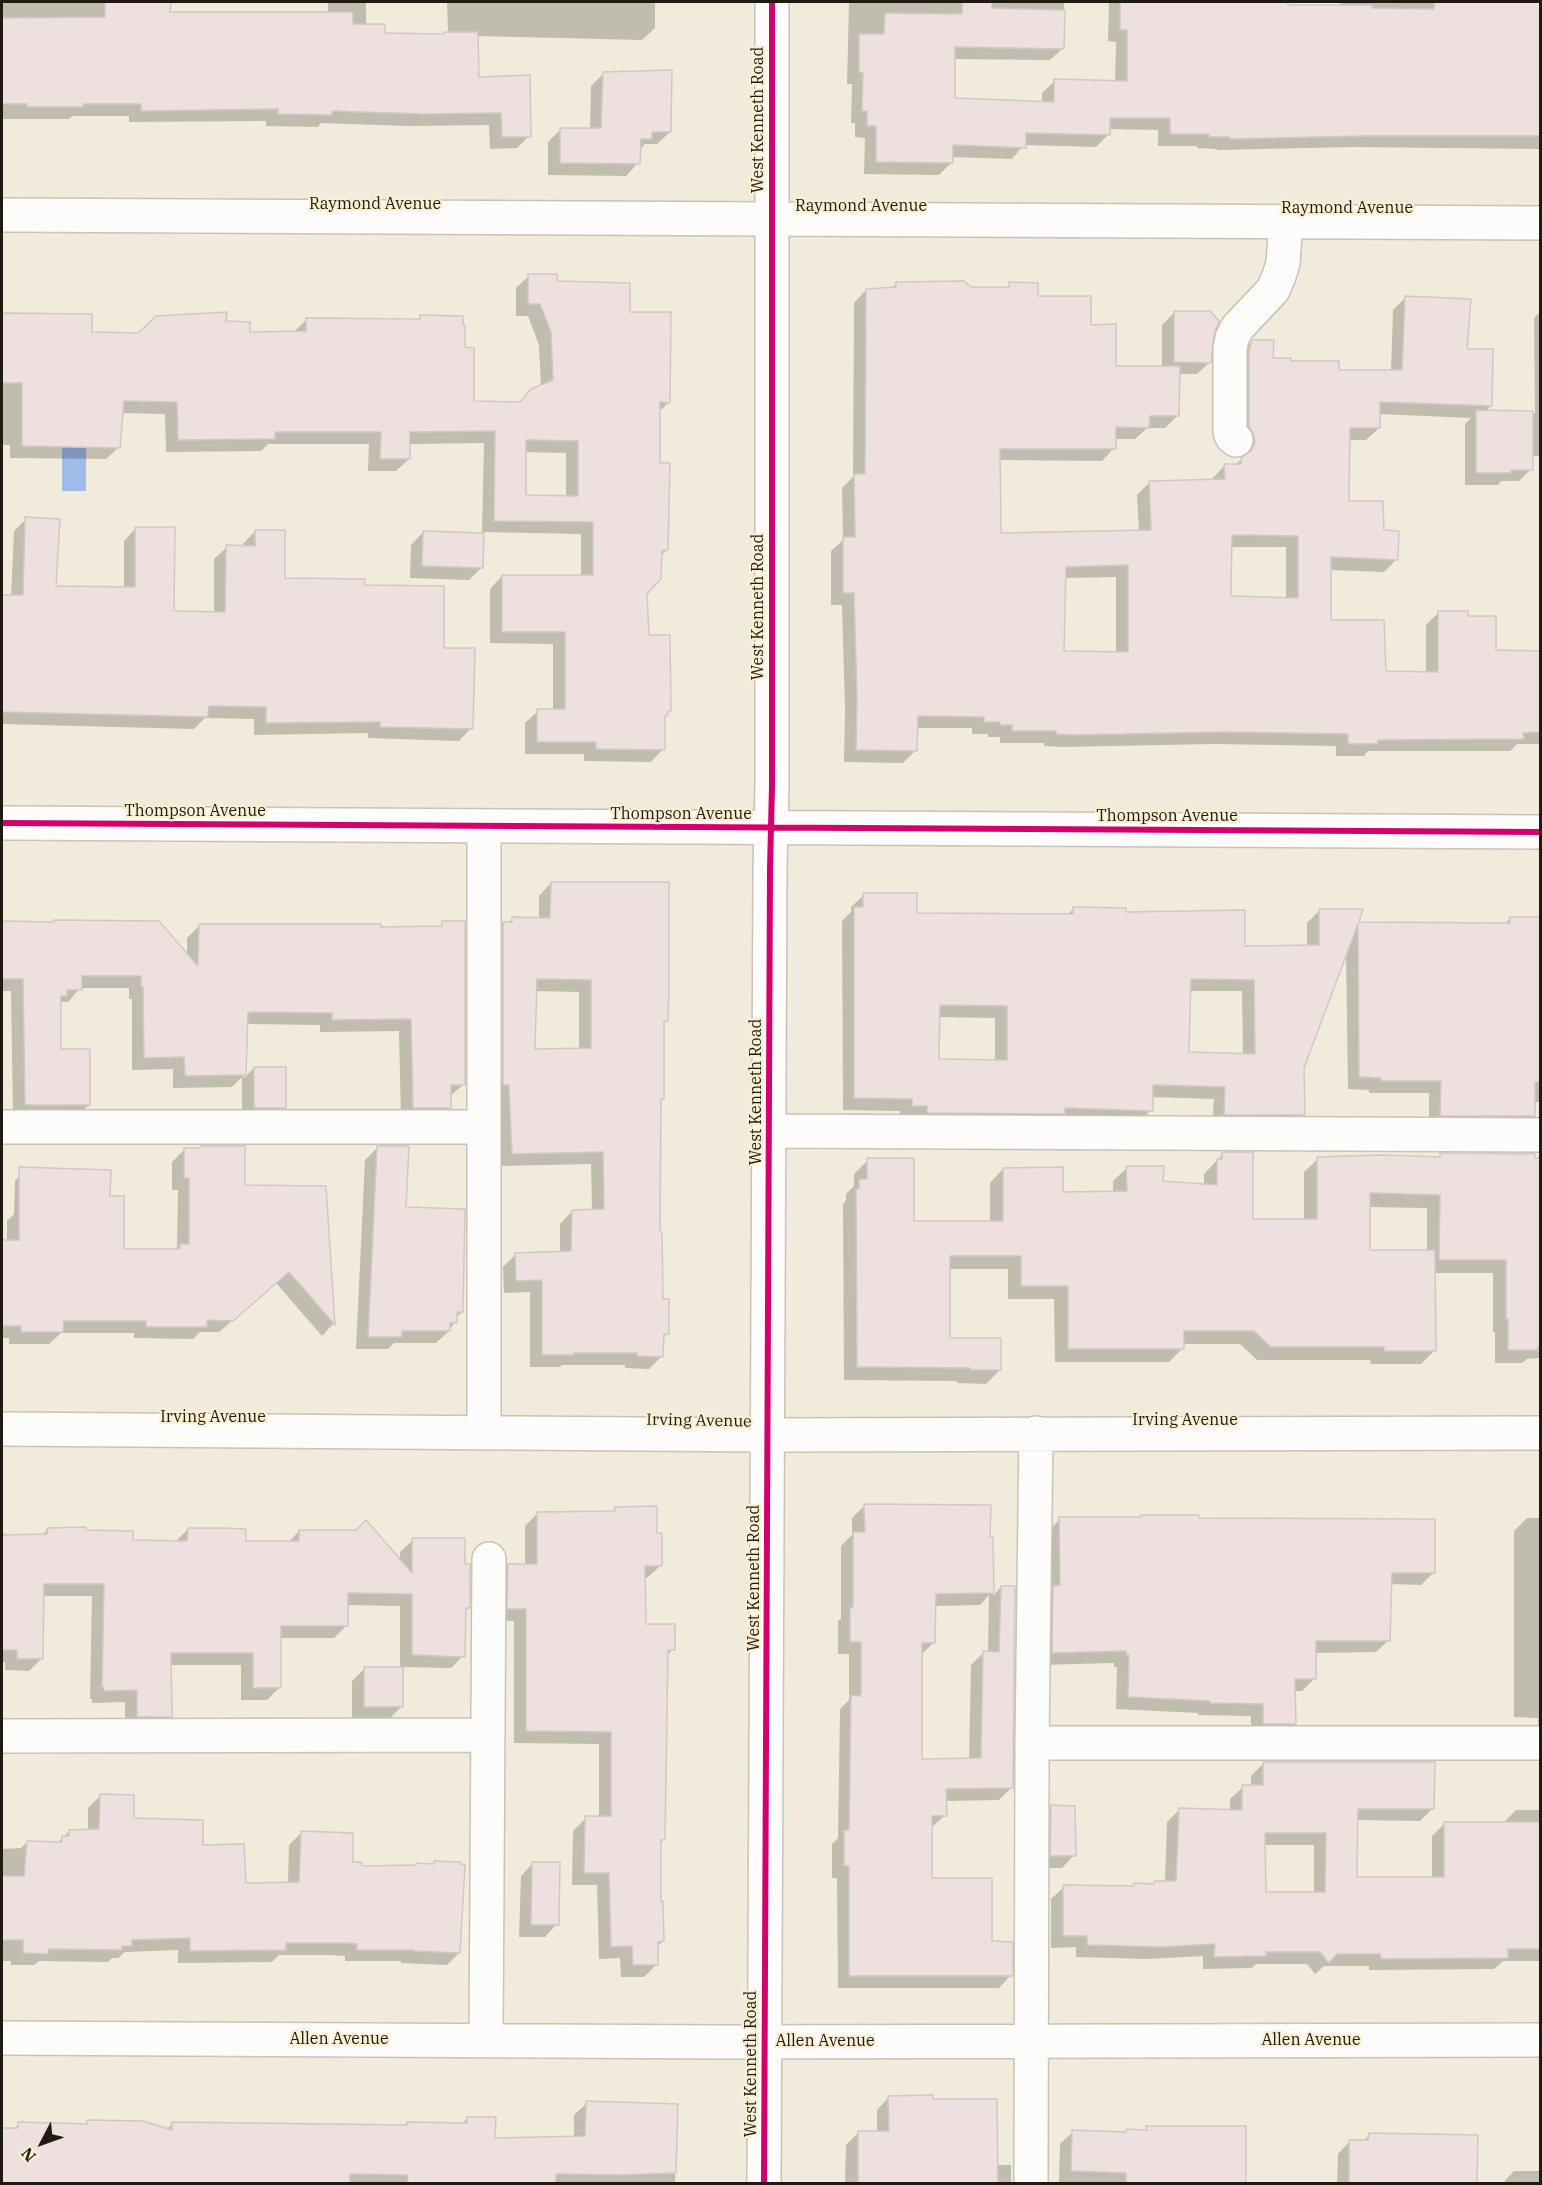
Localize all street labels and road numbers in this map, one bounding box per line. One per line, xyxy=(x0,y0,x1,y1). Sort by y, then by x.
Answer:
street label: West Kenneth Road xyxy=(748,47,768,193)
street label: Raymond Avenue xyxy=(309,194,441,214)
street label: Raymond Avenue xyxy=(795,196,927,216)
street label: Raymond Avenue xyxy=(1281,198,1413,218)
street label: West Kenneth Road xyxy=(748,534,768,680)
street label: Thompson Avenue xyxy=(124,801,266,821)
street label: Thompson Avenue xyxy=(610,804,752,824)
street label: Thompson Avenue xyxy=(1096,806,1238,826)
street label: West Kenneth Road xyxy=(746,1019,766,1165)
street label: Irving Avenue xyxy=(160,1407,266,1427)
street label: Irving Avenue xyxy=(646,1410,752,1432)
street label: Irving Avenue xyxy=(1132,1410,1238,1430)
street label: West Kenneth Road xyxy=(744,1505,764,1651)
street label: West Kenneth Road xyxy=(741,1991,761,2137)
street label: Allen Avenue xyxy=(289,2029,389,2049)
street label: Allen Avenue xyxy=(1261,2030,1361,2050)
street label: Allen Avenue xyxy=(775,2031,875,2051)

